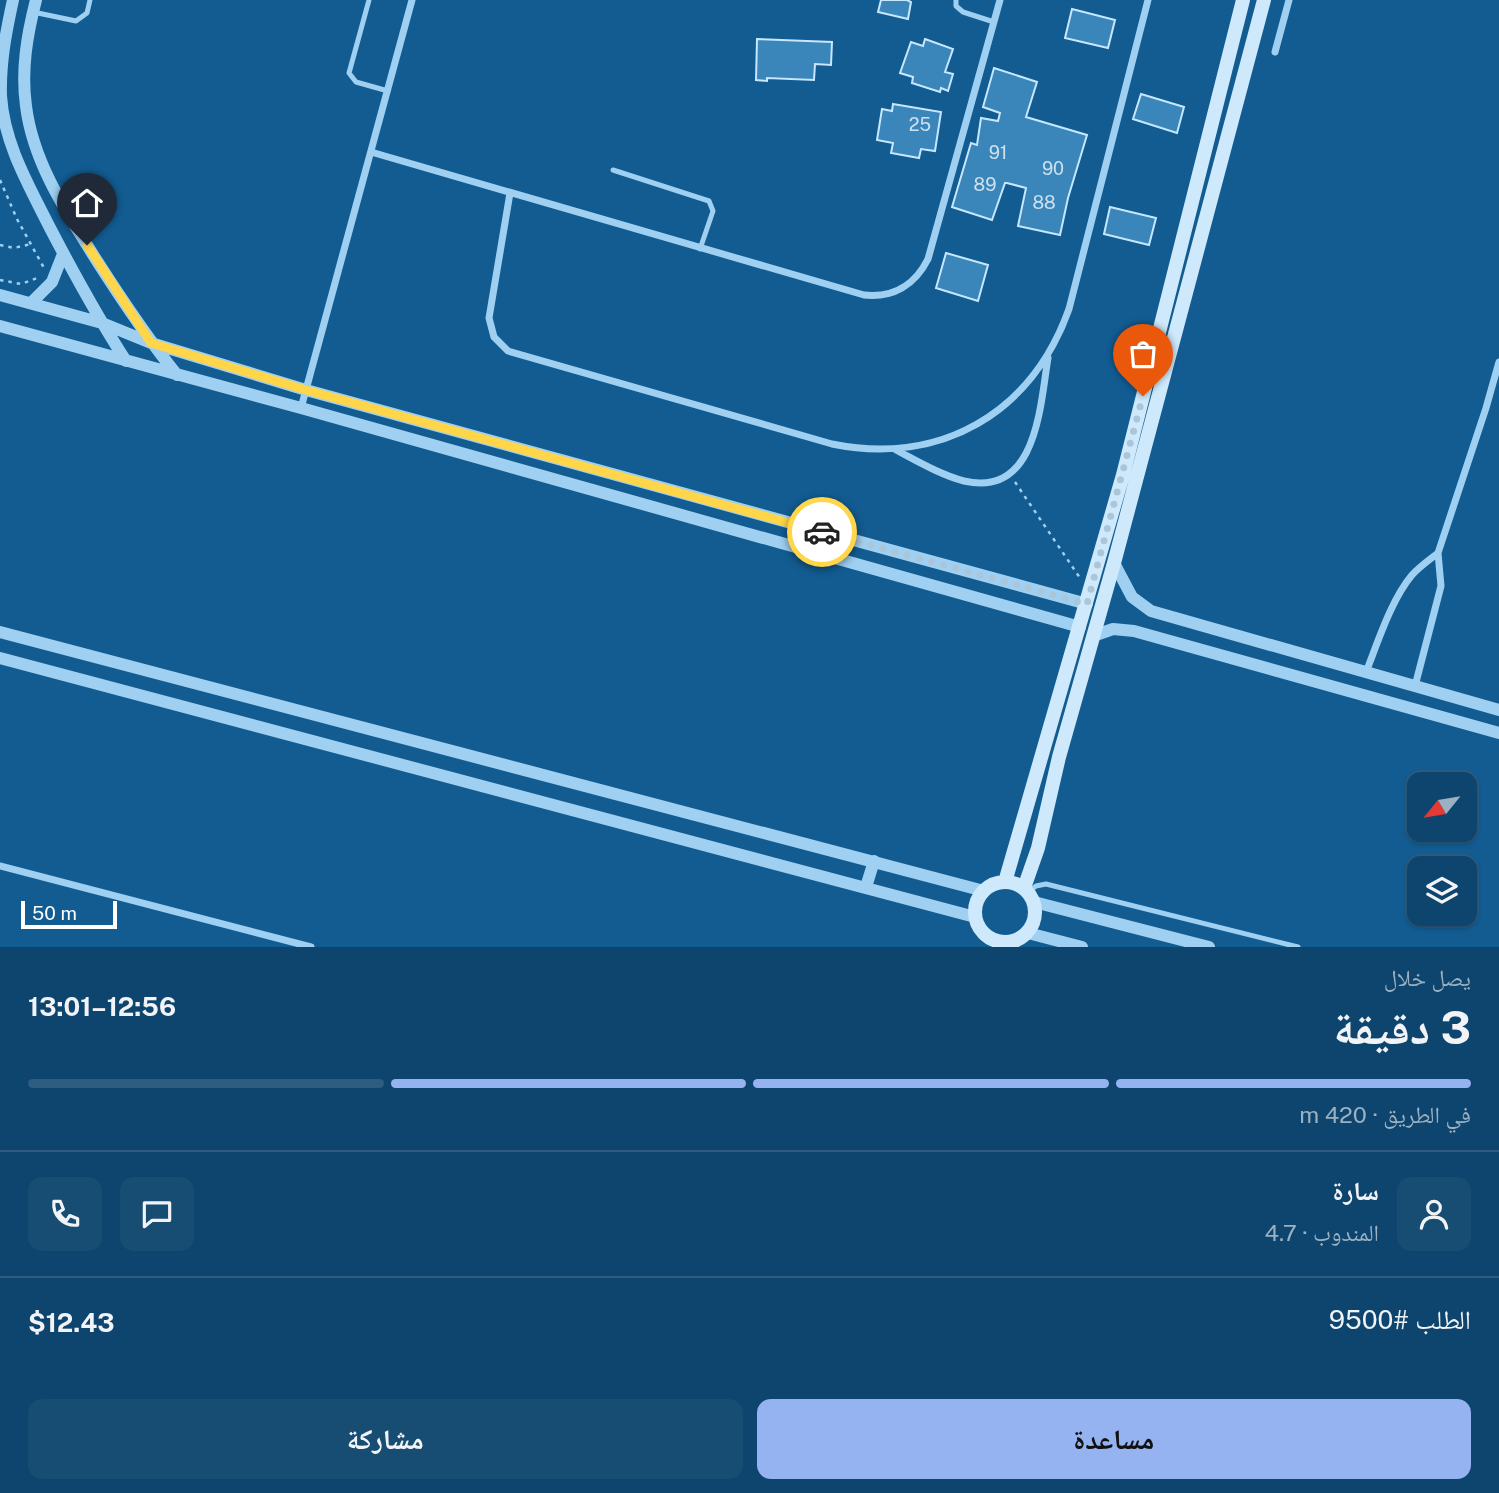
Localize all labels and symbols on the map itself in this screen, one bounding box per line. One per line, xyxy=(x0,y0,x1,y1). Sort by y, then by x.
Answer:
house number: 25 xyxy=(909,114,931,135)
house number: 91 xyxy=(989,142,1007,163)
house number: 90 xyxy=(1042,158,1064,179)
pin xyxy=(57,173,117,245)
house number: 89 xyxy=(974,174,996,195)
house number: 88 xyxy=(1032,192,1056,213)
pin xyxy=(1113,324,1173,396)
courier xyxy=(787,497,857,567)
north arrow xyxy=(1407,772,1477,842)
scale bar xyxy=(21,898,117,930)

